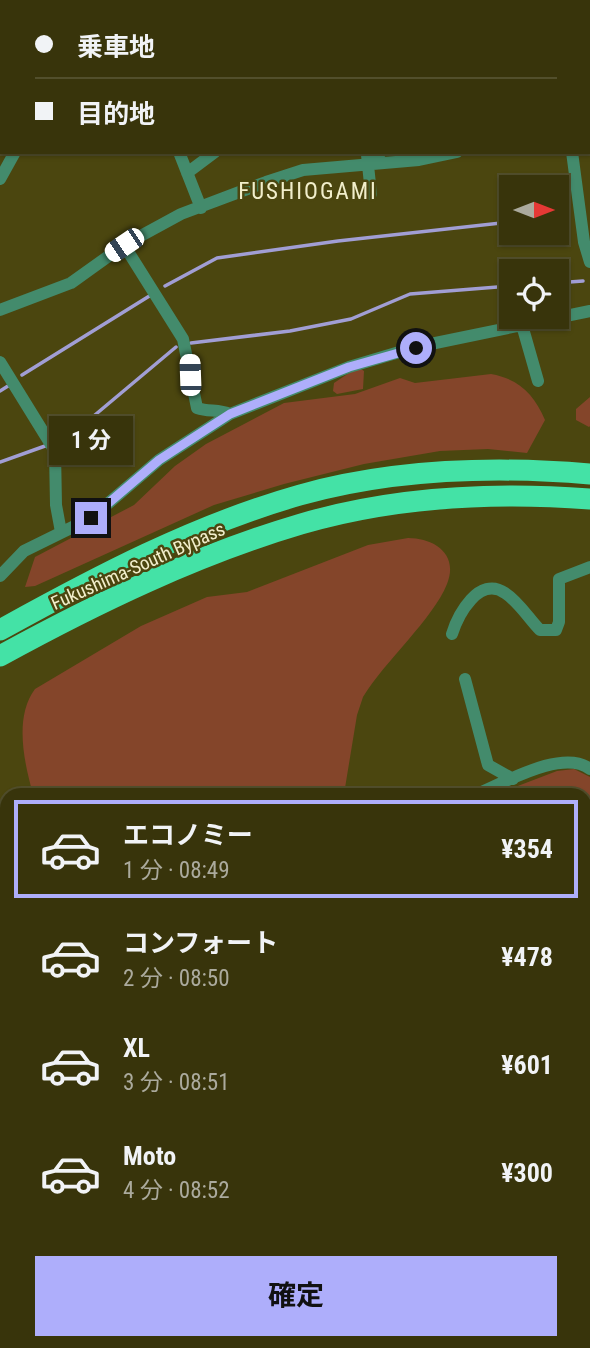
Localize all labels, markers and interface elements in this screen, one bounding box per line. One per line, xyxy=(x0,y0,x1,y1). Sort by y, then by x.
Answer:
text: 乗車地 xyxy=(77,32,155,62)
text: 目的地 xyxy=(77,99,155,129)
north arrow xyxy=(499,175,569,245)
map controls xyxy=(499,175,569,329)
district label: FUSHIOGAMI xyxy=(238,178,378,205)
car xyxy=(101,225,148,265)
button: locate xyxy=(499,259,569,329)
route start xyxy=(400,332,432,364)
car xyxy=(179,354,202,396)
callout: 1 分 xyxy=(49,416,133,466)
text: 1 分 xyxy=(71,427,111,454)
route end xyxy=(75,502,107,534)
street label: Fukushima-South Bypass xyxy=(47,517,229,615)
icon: car xyxy=(39,818,102,881)
text: エコノミー xyxy=(123,820,253,850)
text: ¥354 xyxy=(501,834,553,864)
text: 1 分 · 08:49 xyxy=(123,857,230,884)
icon: car xyxy=(39,926,102,989)
text: コンフォート xyxy=(123,928,278,958)
text: ¥478 xyxy=(501,942,553,972)
text: 2 分 · 08:50 xyxy=(123,965,230,992)
text: XL xyxy=(123,1033,150,1063)
icon: car xyxy=(39,1034,102,1097)
text: ¥601 xyxy=(501,1050,553,1080)
text: 3 分 · 08:51 xyxy=(123,1069,230,1096)
text: Moto xyxy=(123,1141,176,1171)
icon: car xyxy=(39,1142,102,1205)
text: ¥300 xyxy=(501,1158,553,1188)
text: 4 分 · 08:52 xyxy=(123,1177,230,1204)
button: 確定 xyxy=(35,1256,557,1336)

